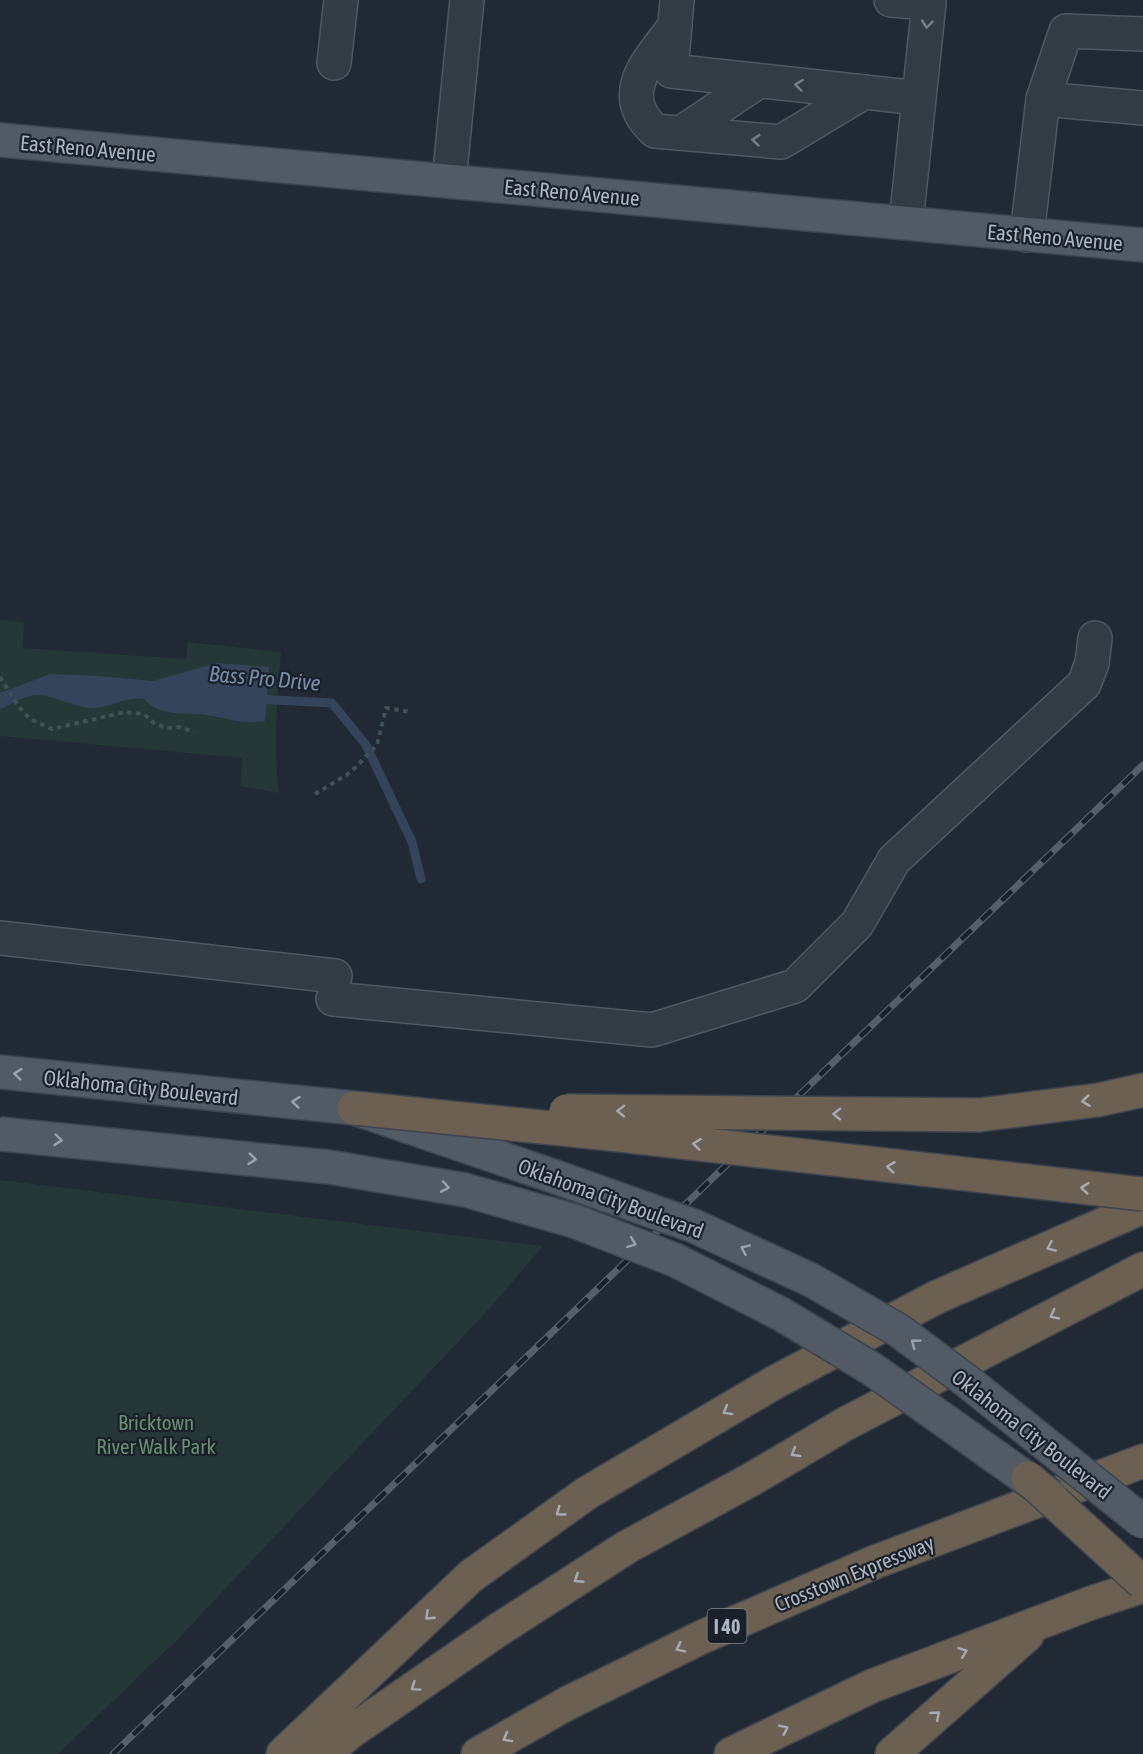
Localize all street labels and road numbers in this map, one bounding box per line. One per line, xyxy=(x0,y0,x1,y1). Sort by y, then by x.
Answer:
street label: East Reno Avenue xyxy=(19,130,157,166)
street label: East Reno Avenue xyxy=(503,174,641,210)
street label: East Reno Avenue xyxy=(986,219,1124,255)
street label: Oklahoma City Boulevard xyxy=(43,1065,239,1109)
street label: Oklahoma City Boulevard xyxy=(515,1153,707,1243)
street label: Oklahoma City Boulevard xyxy=(948,1364,1116,1504)
street label: Crosstown Expressway xyxy=(771,1530,938,1616)
road number: I 40 xyxy=(708,1609,746,1643)

